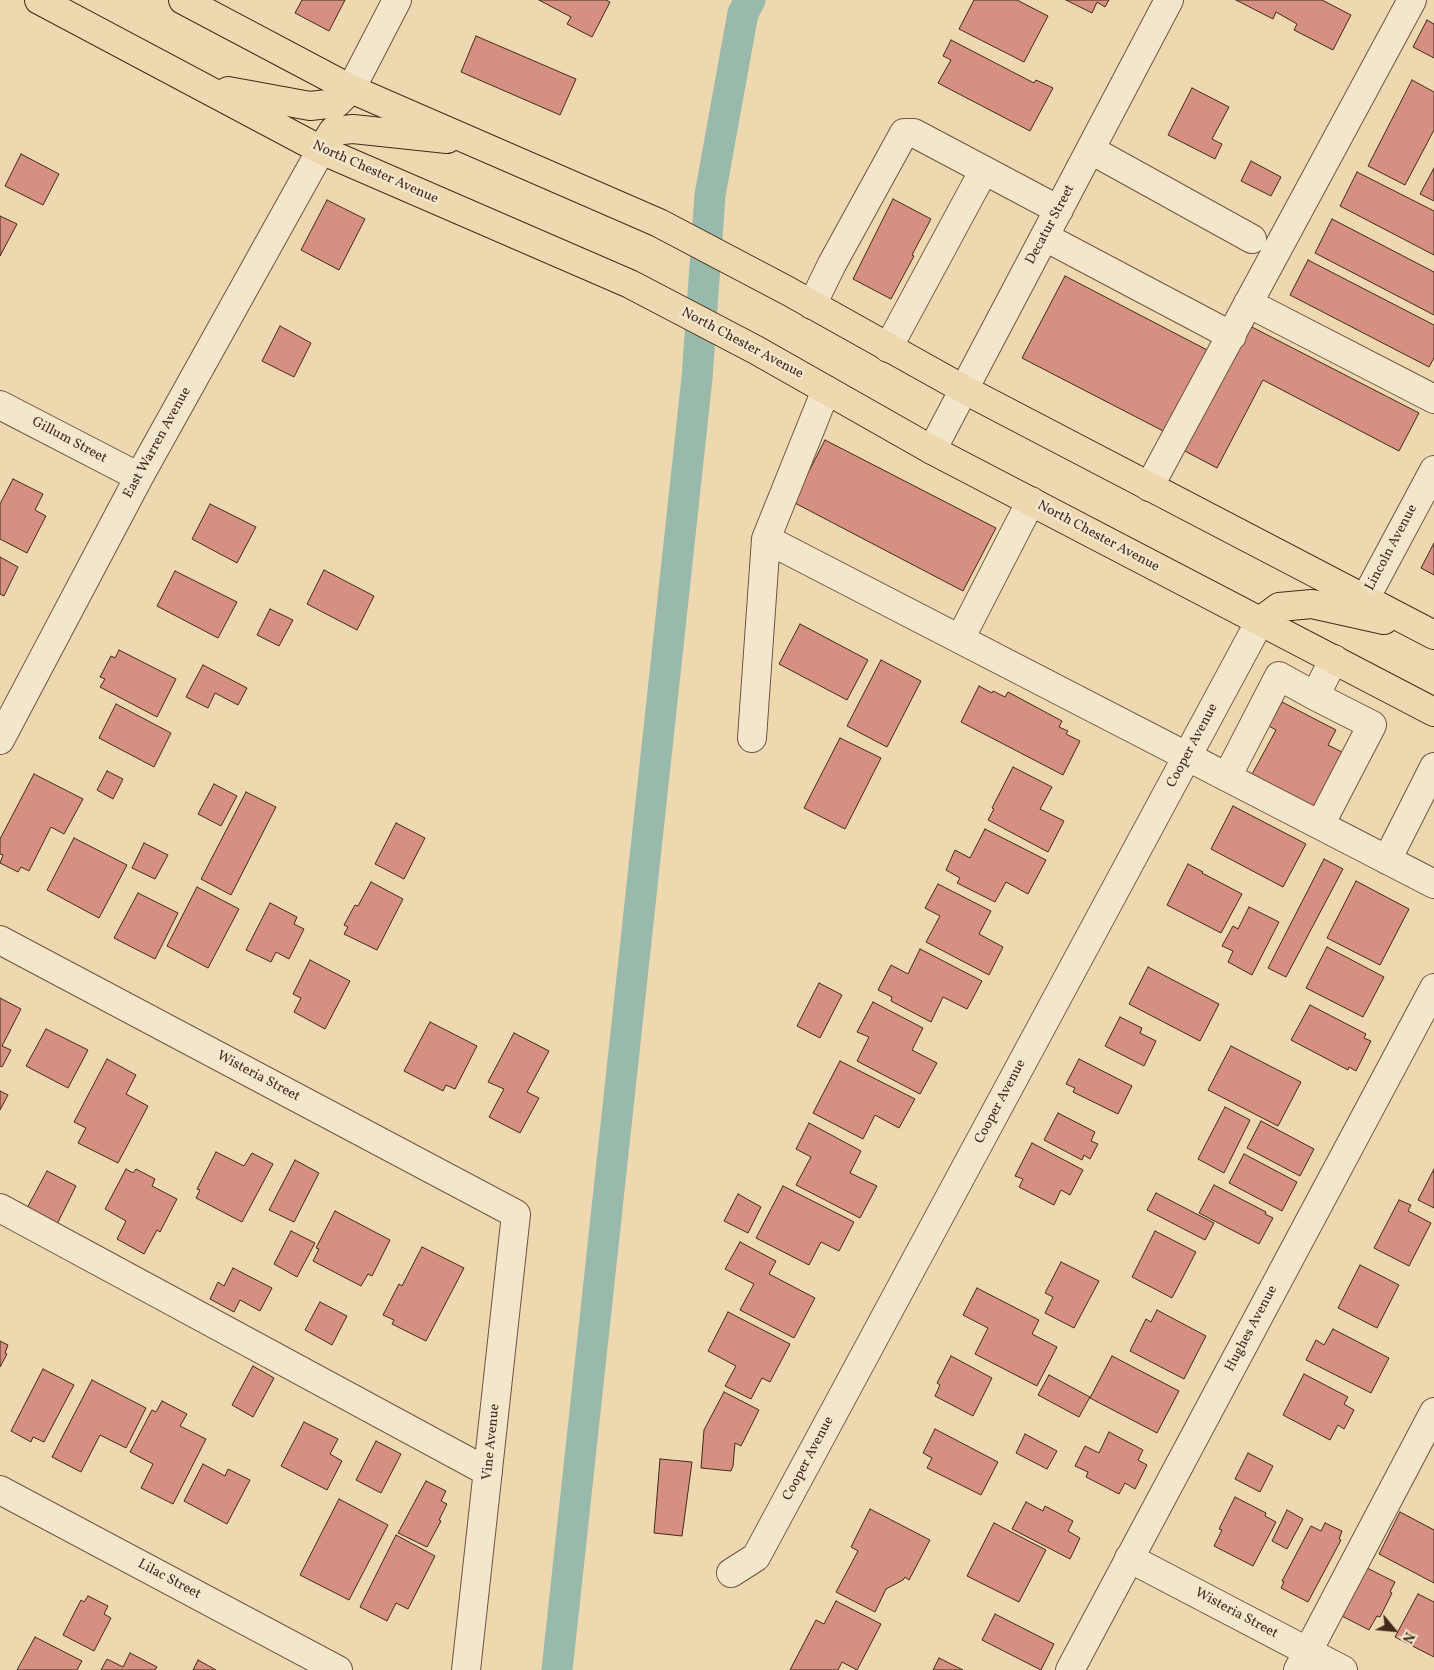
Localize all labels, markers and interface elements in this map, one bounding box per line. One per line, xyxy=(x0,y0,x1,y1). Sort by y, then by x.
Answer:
street label: North Chester Avenue xyxy=(310,138,440,208)
street label: Decatur Street xyxy=(1023,182,1079,268)
street label: North Chester Avenue xyxy=(678,305,806,383)
street label: East Warren Avenue xyxy=(120,385,196,501)
street label: Gillum Street xyxy=(29,414,109,468)
street label: North Chester Avenue xyxy=(1034,498,1162,576)
street label: Lincoln Avenue xyxy=(1362,502,1422,594)
street label: Cooper Avenue xyxy=(1164,701,1222,791)
street label: Wisteria Street xyxy=(214,1048,302,1106)
street label: Cooper Avenue xyxy=(972,1057,1030,1147)
street label: Hughes Avenue xyxy=(1222,1283,1282,1375)
street label: Vine Avenue xyxy=(480,1403,504,1481)
street label: Cooper Avenue xyxy=(780,1414,838,1504)
street label: Lilac Street xyxy=(135,1556,203,1604)
street label: Wisteria Street xyxy=(1192,1585,1280,1643)
north arrow xyxy=(1369,1605,1419,1655)
text: N xyxy=(1397,1628,1418,1646)

